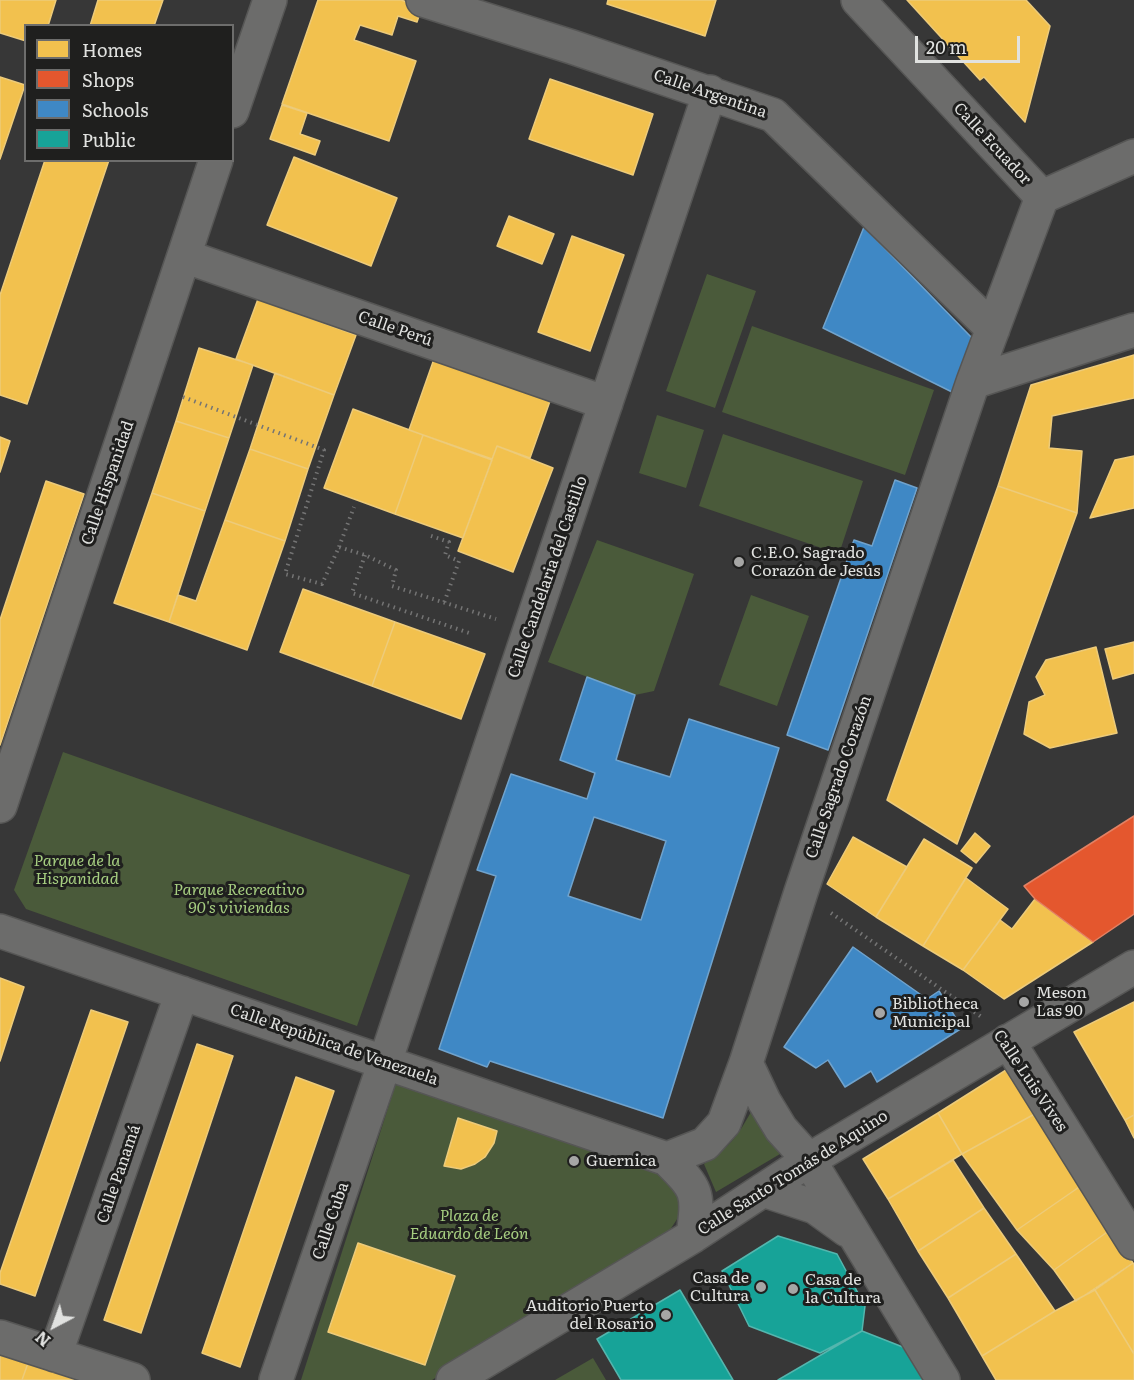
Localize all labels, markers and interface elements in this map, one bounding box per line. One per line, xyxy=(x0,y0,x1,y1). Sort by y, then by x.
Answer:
legend xyxy=(24,24,234,162)
scale bar xyxy=(918,24,1023,62)
text: 20 m xyxy=(926,33,967,60)
text: Homes xyxy=(82,36,142,63)
text: Shops xyxy=(82,66,134,93)
street label: Calle Argentina xyxy=(651,66,769,122)
text: Schools xyxy=(82,96,148,123)
street label: Calle Ecuador xyxy=(949,99,1035,189)
text: Public xyxy=(82,126,136,153)
street label: Calle Perú xyxy=(355,307,435,351)
street label: Calle Hispanidad xyxy=(78,418,138,548)
street label: Calle Candelaria del Castillo xyxy=(504,473,592,681)
place label: C.E.O. Sagrado Corazón de Jesús xyxy=(751,543,880,581)
marker: C.E.O. Sagrado Corazón de Jesús xyxy=(732,555,746,569)
street label: Calle Sagrado Corazón xyxy=(802,693,876,861)
park label: Parque de la Hispanidad xyxy=(34,851,120,889)
park label: Parque Recreativo 90's viviendas xyxy=(173,880,305,918)
place label: Meson Las 90 xyxy=(1036,983,1087,1021)
place label: Bibliotheca Municipal xyxy=(892,994,979,1032)
marker: Meson Las 90 xyxy=(1017,995,1031,1009)
street label: Calle República de Venezuela xyxy=(227,1000,441,1090)
marker: Bibliotheca Municipal xyxy=(873,1006,887,1020)
street label: Calle Luis Vives xyxy=(989,1027,1071,1135)
street label: Calle Santo Tomás de Aquino xyxy=(694,1106,892,1240)
street label: Calle Panamá xyxy=(93,1122,145,1226)
place label: Guernica xyxy=(586,1151,656,1171)
marker: Guernica xyxy=(567,1154,581,1168)
street label: Calle Cuba xyxy=(309,1180,353,1262)
park label: Plaza de Eduardo de León xyxy=(409,1206,529,1244)
place label: Casa de Cultura xyxy=(690,1268,749,1306)
place label: Casa de la Cultura xyxy=(805,1270,881,1308)
marker: Casa de Cultura xyxy=(754,1280,768,1294)
marker: Casa de la Cultura xyxy=(786,1282,800,1296)
north arrow xyxy=(24,1296,84,1356)
place label: Auditorio Puerto del Rosario xyxy=(526,1296,654,1334)
marker: Auditorio Puerto del Rosario xyxy=(659,1308,673,1322)
text: N xyxy=(29,1326,55,1353)

